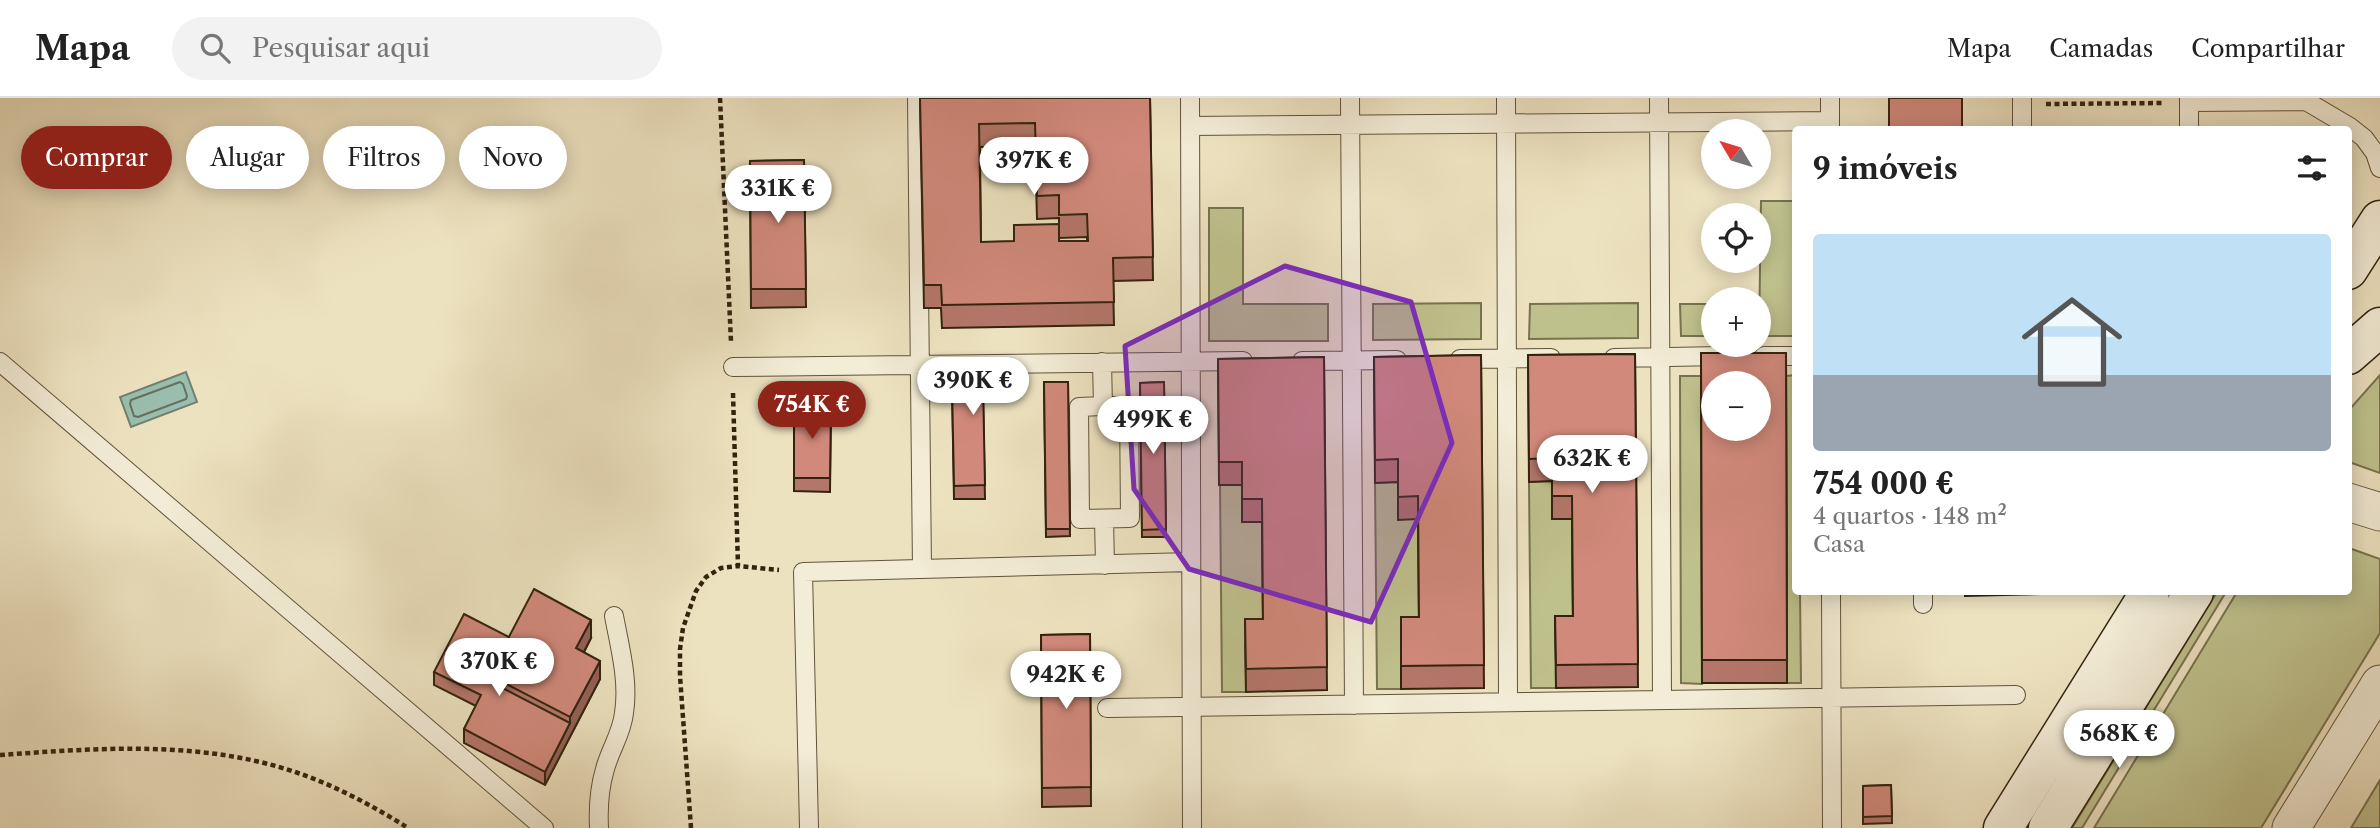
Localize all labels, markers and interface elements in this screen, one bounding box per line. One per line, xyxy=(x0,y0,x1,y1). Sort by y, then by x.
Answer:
search box xyxy=(172,17,662,80)
text: Mapa xyxy=(35,28,130,69)
icon: search xyxy=(196,29,234,67)
text: Pesquisar aqui xyxy=(252,32,430,64)
text: Mapa xyxy=(1947,34,2011,63)
text: Camadas xyxy=(2049,34,2153,63)
text: Compartilhar xyxy=(2191,34,2345,63)
north arrow xyxy=(1701,119,1771,189)
map controls xyxy=(1701,119,1771,441)
chip: Comprar xyxy=(21,126,172,189)
chip: Alugar xyxy=(186,126,309,189)
chip: Filtros xyxy=(323,126,445,189)
chip: Novo xyxy=(459,126,567,189)
pin: 397K € xyxy=(977,138,1091,197)
text: 397K € xyxy=(996,146,1072,174)
icon: filters xyxy=(2293,149,2331,187)
text: 9 imóveis xyxy=(1813,150,1958,187)
pin: 331K € xyxy=(721,166,835,225)
text: 331K € xyxy=(741,174,815,202)
button: locate xyxy=(1701,203,1771,273)
icon: home xyxy=(2009,279,2135,405)
button: + xyxy=(1701,287,1771,357)
pin: 390K € xyxy=(916,358,1030,417)
text: 390K € xyxy=(933,366,1013,394)
button: − xyxy=(1701,371,1771,441)
pin: 754K € xyxy=(755,382,869,441)
text: 754K € xyxy=(774,390,850,418)
pin: 499K € xyxy=(1096,396,1210,456)
text: 499K € xyxy=(1113,405,1193,433)
pin: 632K € xyxy=(1535,436,1649,495)
text: 632K € xyxy=(1553,444,1631,472)
text: 754 000 € xyxy=(1813,465,1954,502)
text: 4 quartos · 148 m² xyxy=(1813,502,2007,530)
text: Casa xyxy=(1813,530,1865,558)
pin: 370K € xyxy=(442,638,556,698)
text: 370K € xyxy=(460,647,538,675)
pin: 942K € xyxy=(1009,652,1123,711)
text: 942K € xyxy=(1026,660,1106,688)
pin: 568K € xyxy=(2062,710,2176,770)
text: 568K € xyxy=(2080,719,2158,747)

